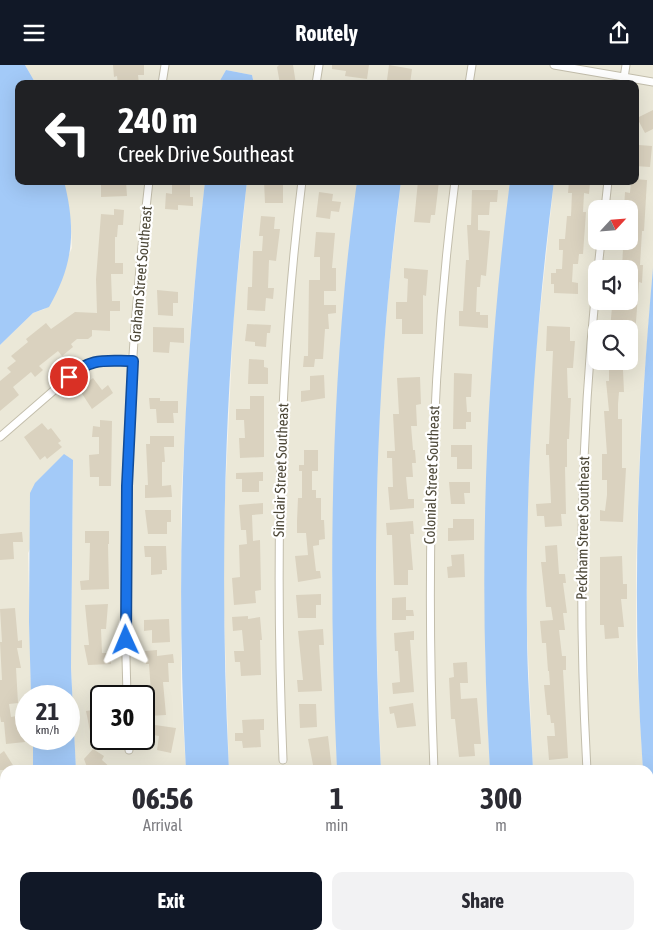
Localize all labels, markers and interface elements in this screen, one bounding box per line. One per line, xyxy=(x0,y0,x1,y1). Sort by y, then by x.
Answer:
icon: menu xyxy=(20,19,48,47)
icon: share xyxy=(605,19,633,47)
text: Routely xyxy=(295,20,358,46)
icon: left xyxy=(35,100,100,165)
text: 240 m xyxy=(118,100,197,140)
text: Creek Drive Southeast xyxy=(118,141,294,167)
north arrow xyxy=(588,200,638,250)
map controls xyxy=(588,200,638,370)
street label: Graham Street Southeast xyxy=(126,205,155,343)
button: sound xyxy=(588,260,638,310)
button: search xyxy=(588,320,638,370)
pin xyxy=(48,356,90,398)
icon: arrive xyxy=(55,363,83,391)
street label: Sinclair Street Southeast xyxy=(270,403,291,537)
street label: Colonial Street Southeast xyxy=(421,405,442,545)
street label: Peckham Street Southeast xyxy=(573,456,592,600)
position arrow xyxy=(99,613,151,665)
speed limit sign: 30 xyxy=(90,685,155,750)
text: 21 xyxy=(36,697,59,725)
text: km/h xyxy=(36,723,59,737)
text: 06:56 xyxy=(132,781,193,815)
text: 1 xyxy=(330,781,344,815)
text: 300 xyxy=(480,781,522,815)
text: Arrival xyxy=(143,816,182,834)
text: min xyxy=(325,816,348,834)
text: m xyxy=(495,816,507,834)
button: Exit xyxy=(20,872,322,930)
button: Share xyxy=(332,872,634,930)

